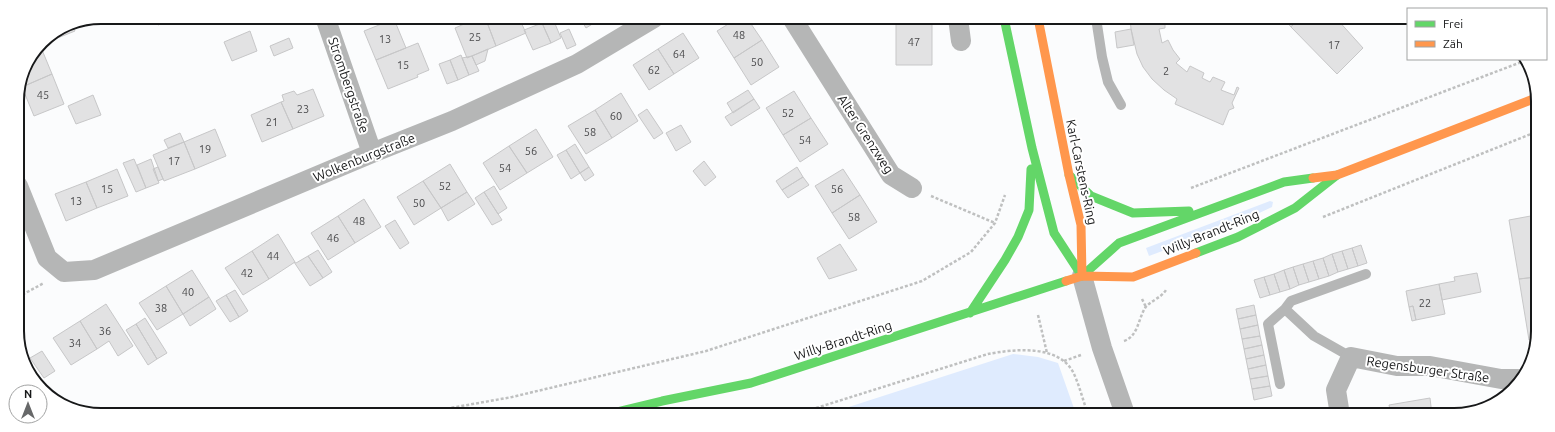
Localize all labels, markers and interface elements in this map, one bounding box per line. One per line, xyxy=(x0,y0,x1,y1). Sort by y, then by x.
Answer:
legend xyxy=(1407,8,1547,60)
text: Frei xyxy=(1443,17,1463,30)
house number: 48 xyxy=(733,29,745,41)
house number: 25 xyxy=(469,31,481,43)
house number: 13 xyxy=(379,33,391,45)
street label: Strombergstraße xyxy=(326,35,372,135)
house number: 47 xyxy=(908,36,920,48)
text: Zäh xyxy=(1443,37,1463,50)
house number: 17 xyxy=(1328,39,1340,51)
house number: 64 xyxy=(673,48,685,60)
house number: 50 xyxy=(751,56,763,68)
house number: 15 xyxy=(397,59,409,71)
house number: 62 xyxy=(648,64,660,76)
house number: 2 xyxy=(1163,65,1169,77)
house number: 45 xyxy=(37,89,49,101)
street label: Alter Grenzweg xyxy=(835,92,897,176)
house number: 23 xyxy=(297,103,309,115)
house number: 52 xyxy=(782,107,794,119)
house number: 60 xyxy=(610,110,622,122)
house number: 21 xyxy=(266,116,278,128)
street label: Karl-Carstens-Ring xyxy=(1064,118,1100,226)
house number: 58 xyxy=(584,126,596,138)
street label: Wolkenburgstraße xyxy=(311,130,417,184)
house number: 54 xyxy=(799,134,811,146)
house number: 19 xyxy=(199,143,211,155)
house number: 56 xyxy=(525,145,537,157)
house number: 17 xyxy=(168,155,180,167)
house number: 54 xyxy=(499,162,511,174)
house number: 52 xyxy=(439,180,451,192)
house number: 15 xyxy=(101,183,113,195)
house number: 56 xyxy=(831,183,843,195)
house number: 13 xyxy=(70,195,82,207)
house number: 50 xyxy=(413,197,425,209)
street label: Willy-Brandt-Ring xyxy=(1161,206,1261,258)
house number: 58 xyxy=(848,211,860,223)
house number: 48 xyxy=(353,215,365,227)
house number: 46 xyxy=(327,232,339,244)
house number: 44 xyxy=(267,250,279,262)
house number: 42 xyxy=(241,267,253,279)
house number: 40 xyxy=(182,286,194,298)
house number: 22 xyxy=(1419,297,1431,309)
house number: 38 xyxy=(155,302,167,314)
street label: Willy-Brandt-Ring xyxy=(792,318,894,362)
house number: 36 xyxy=(99,325,111,337)
house number: 34 xyxy=(69,337,81,349)
street label: Regensburger Straße xyxy=(1366,353,1490,385)
north arrow xyxy=(8,384,48,424)
text: N xyxy=(24,388,32,400)

